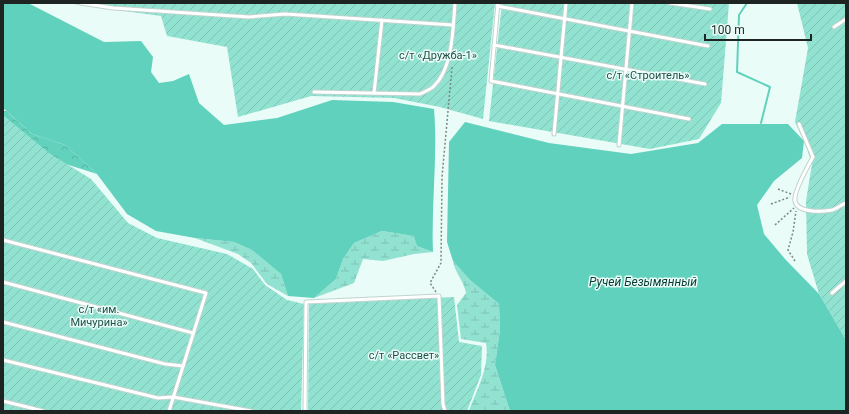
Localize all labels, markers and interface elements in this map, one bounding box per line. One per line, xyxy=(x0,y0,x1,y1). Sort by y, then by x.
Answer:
scale bar xyxy=(705,16,811,42)
text: 100 m xyxy=(711,23,745,37)
park label: с/т «Дружба-1» xyxy=(399,49,477,62)
park label: с/т «Строитель» xyxy=(607,69,689,82)
water label: Ручей Безымянный xyxy=(589,275,697,289)
park label: с/т «им. Мичурина» xyxy=(70,303,128,329)
park label: с/т «Рассвет» xyxy=(369,349,439,362)

